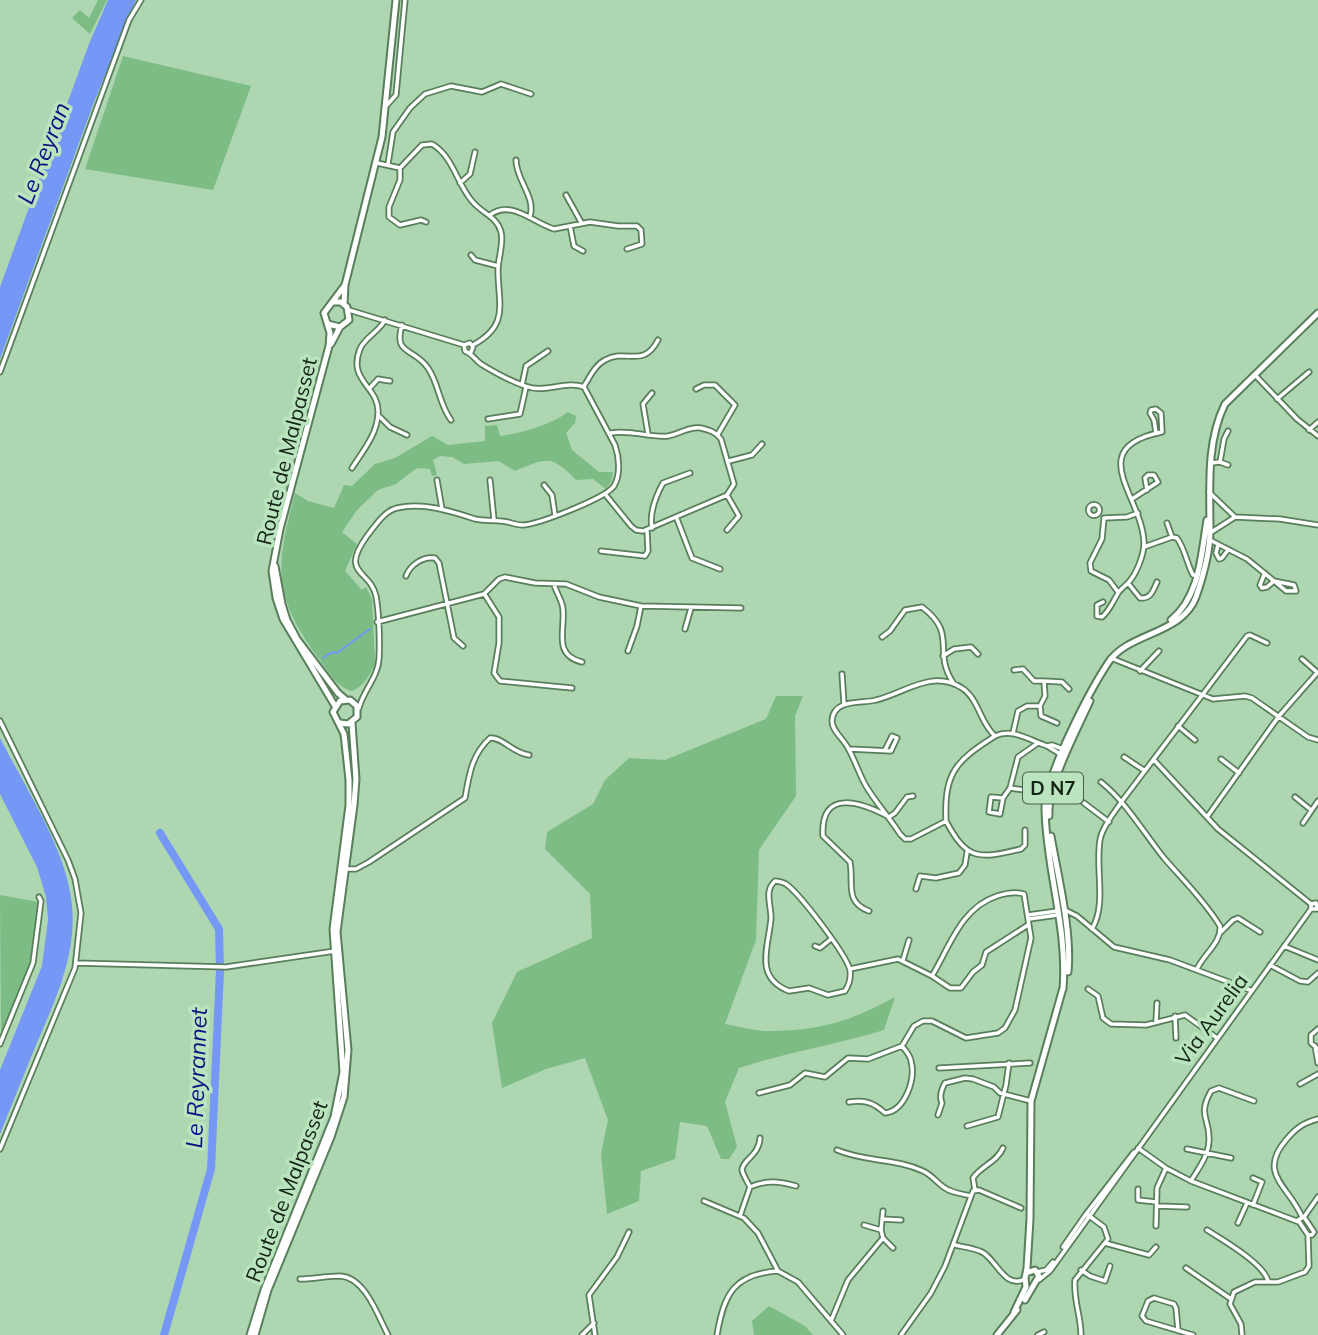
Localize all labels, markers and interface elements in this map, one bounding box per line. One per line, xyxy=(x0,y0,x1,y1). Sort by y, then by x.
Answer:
water label: Le Reyran xyxy=(10,98,76,208)
street label: Route de Malpasset xyxy=(250,354,322,548)
road number: D N7 xyxy=(1023,772,1083,804)
street label: Via Aurelia xyxy=(1169,968,1253,1070)
water label: Le Reyrannet xyxy=(179,1006,213,1149)
street label: Route de Malpasset xyxy=(239,1096,333,1286)

